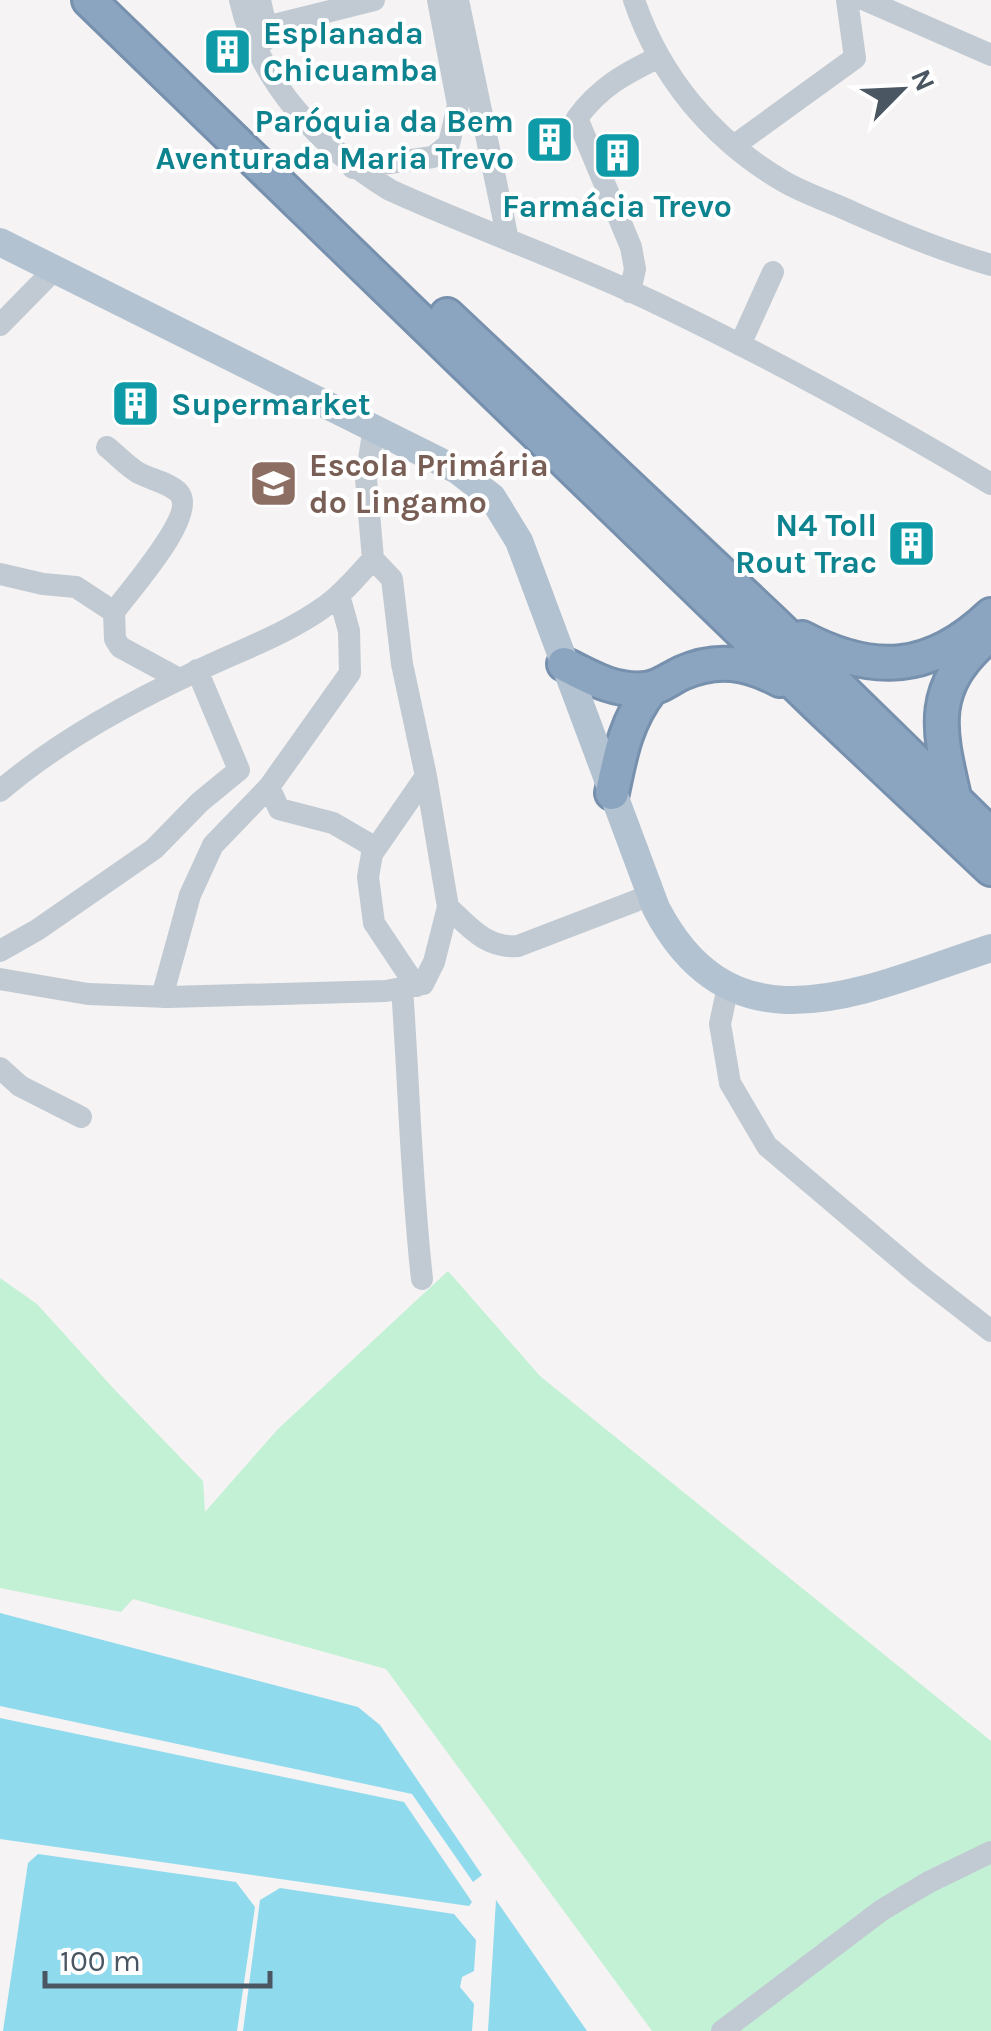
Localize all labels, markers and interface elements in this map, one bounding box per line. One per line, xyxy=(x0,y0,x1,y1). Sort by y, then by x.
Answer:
place label: Esplanada Chicuamba xyxy=(263,15,438,89)
building icon: Esplanada Chicuamba xyxy=(202,25,254,77)
north arrow xyxy=(851,40,951,140)
text: N xyxy=(904,64,943,96)
place label: Paróquia da Bem Aventurada Maria Trevo xyxy=(156,103,514,177)
building icon: Paróquia da Bem Aventurada Maria Trevo xyxy=(523,113,575,165)
building icon: Farmácia Trevo xyxy=(591,130,643,182)
place label: Farmácia Trevo xyxy=(502,188,732,225)
building icon: Supermarket xyxy=(110,378,162,430)
place label: Supermarket xyxy=(171,386,371,423)
place label: Escola Primária do Lingamo xyxy=(309,447,549,521)
school or university icon: Escola Primária do Lingamo xyxy=(248,457,300,509)
place label: N4 Toll Rout Trac xyxy=(735,507,877,581)
building icon: N4 Toll Rout Trac xyxy=(886,517,938,569)
scale bar xyxy=(45,1926,270,1988)
text: 100 m xyxy=(60,1943,141,1979)

